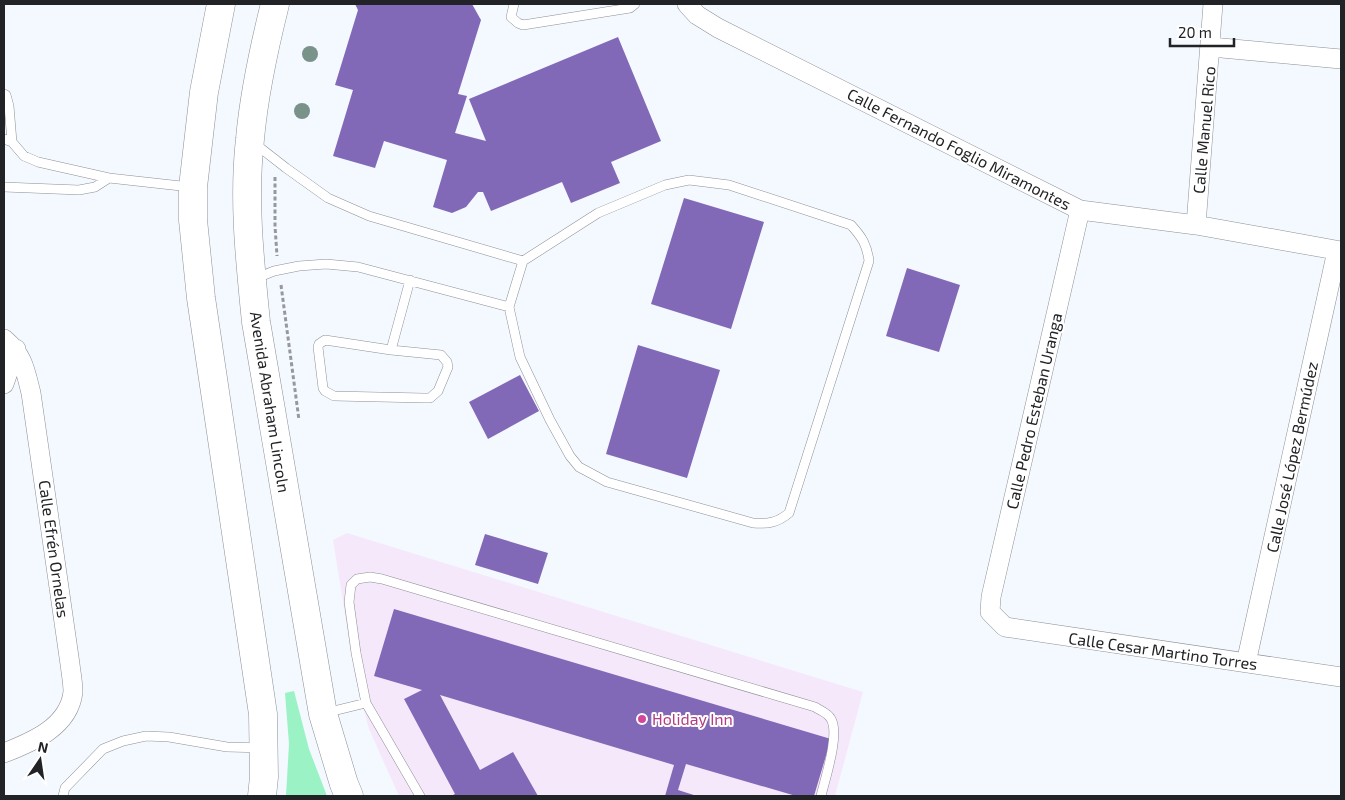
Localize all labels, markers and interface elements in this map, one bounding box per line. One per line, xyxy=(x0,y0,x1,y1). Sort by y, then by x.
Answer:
scale bar xyxy=(1170,15,1234,47)
text: 20 m xyxy=(1178,23,1212,41)
street label: Calle Manuel Rico xyxy=(1188,65,1219,195)
street label: Calle Fernando Foglio Miramontes xyxy=(844,84,1074,213)
street label: Avenida Abraham Lincoln xyxy=(247,310,294,494)
street label: Calle Pedro Esteban Uranga xyxy=(1002,311,1065,511)
street label: Calle José López Bermúdez xyxy=(1262,360,1321,554)
street label: Calle Efrén Ornelas xyxy=(35,479,74,619)
street label: Calle Cesar Martino Torres xyxy=(1067,628,1259,673)
place label: Holiday Inn xyxy=(652,709,733,728)
marker: Holiday Inn xyxy=(636,713,648,725)
north arrow xyxy=(15,735,65,785)
text: N xyxy=(36,737,50,756)

